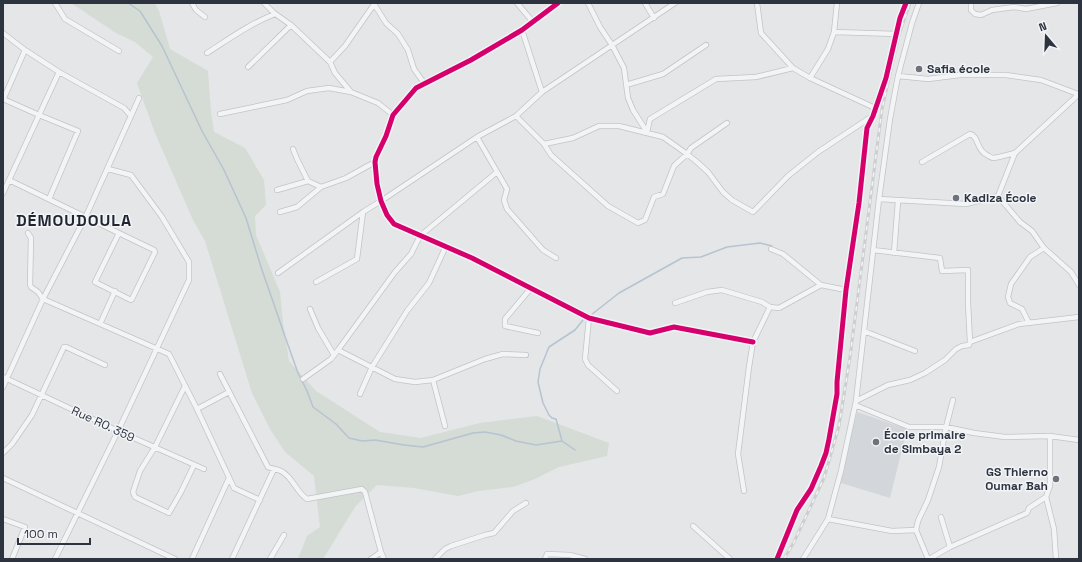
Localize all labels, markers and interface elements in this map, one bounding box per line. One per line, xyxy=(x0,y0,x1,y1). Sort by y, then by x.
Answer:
north arrow xyxy=(1026,16,1066,56)
text: N xyxy=(1037,19,1049,34)
place label: Safia école xyxy=(927,61,990,77)
marker: Safia école xyxy=(914,64,924,74)
place label: Kadiza École xyxy=(964,190,1037,206)
marker: Kadiza École xyxy=(951,193,961,203)
district label: DÉMOUDOULA xyxy=(16,210,132,231)
street label: Rue RO. 359 xyxy=(69,402,137,446)
place label: École primaire de Simbaya 2 xyxy=(884,427,966,457)
marker: École primaire de Simbaya 2 xyxy=(871,437,881,447)
place label: GS Thierno Oumar Bah xyxy=(985,464,1048,494)
marker: GS Thierno Oumar Bah xyxy=(1051,474,1061,484)
scale bar xyxy=(18,520,90,546)
text: 100 m xyxy=(24,526,58,542)

